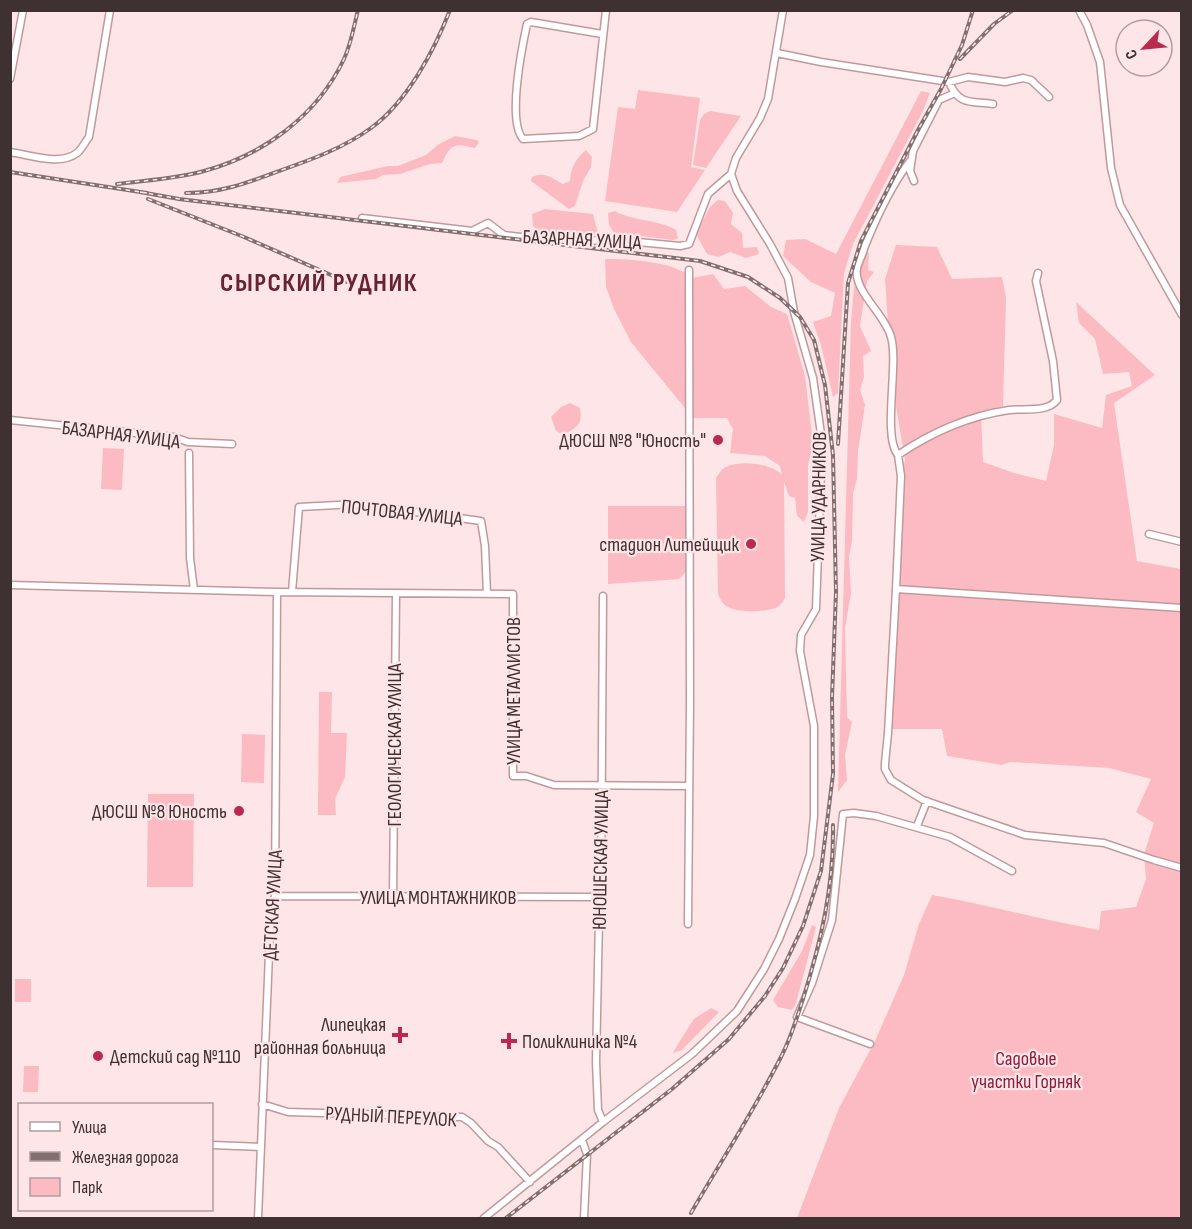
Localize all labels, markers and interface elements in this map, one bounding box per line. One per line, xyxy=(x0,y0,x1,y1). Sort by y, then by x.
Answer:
north arrow xyxy=(1114,18,1174,78)
text: С xyxy=(1122,46,1142,62)
street label: БАЗАРНАЯ УЛИЦА xyxy=(522,225,642,255)
district label: СЫРСКИЙ РУДНИК xyxy=(220,268,418,299)
street label: БАЗАРНАЯ УЛИЦА xyxy=(60,416,182,454)
place label: ДЮСШ №8 "Юность" xyxy=(559,429,706,453)
street label: УЛИЦА УДАРНИКОВ xyxy=(806,432,832,562)
marker: ДЮСШ №8 "Юность" xyxy=(711,433,725,447)
street label: ПОЧТОВАЯ УЛИЦА xyxy=(340,495,464,531)
place label: стадион Литейщик xyxy=(599,533,739,557)
marker: стадион Литейщик xyxy=(744,537,758,551)
street label: УЛИЦА МЕТАЛЛИСТОВ xyxy=(502,617,526,765)
street label: ГЕОЛОГИЧЕСКАЯ УЛИЦА xyxy=(383,663,407,827)
street label: ЮНОШЕСКАЯ УЛИЦА xyxy=(588,789,614,930)
place label: ДЮСШ №8 Юность xyxy=(92,800,227,824)
marker: ДЮСШ №8 Юность xyxy=(232,804,246,818)
street label: ДЕТСКАЯ УЛИЦА xyxy=(258,849,288,961)
street label: УЛИЦА МОНТАЖНИКОВ xyxy=(360,886,516,910)
place label: Липецкая районная больница xyxy=(254,1013,386,1060)
marker: Липецкая районная больница xyxy=(391,1026,409,1044)
place label: Поликлиника №4 xyxy=(522,1030,637,1054)
marker: Поликлиника №4 xyxy=(500,1032,518,1050)
place label: Детский сад №110 xyxy=(110,1045,241,1069)
park label: Садовые участки Горняк xyxy=(971,1047,1081,1094)
marker: Детский сад №110 xyxy=(91,1049,105,1063)
street label: РУДНЫЙ ПЕРЕУЛОК xyxy=(325,1102,457,1132)
legend xyxy=(18,1103,213,1211)
text: Улица xyxy=(72,1117,107,1138)
text: Железная дорога xyxy=(72,1147,179,1168)
text: Парк xyxy=(72,1177,103,1198)

